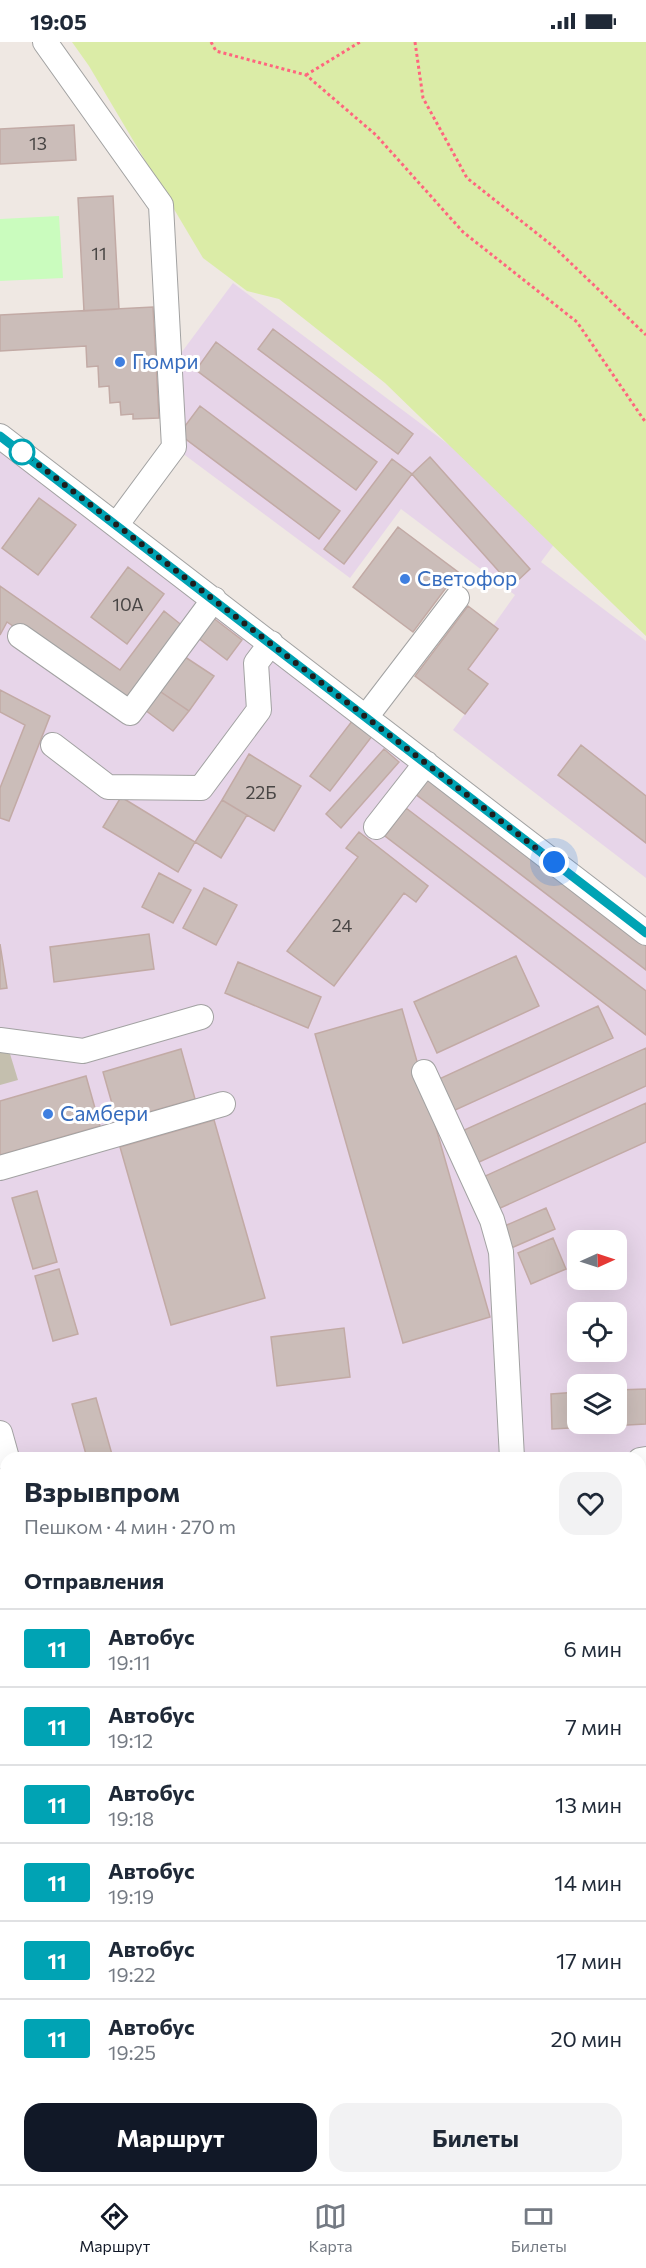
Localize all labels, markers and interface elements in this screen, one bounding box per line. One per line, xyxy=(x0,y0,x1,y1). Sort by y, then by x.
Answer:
text: 19:05 xyxy=(30,8,87,35)
house number: 13 xyxy=(29,132,47,154)
house number: 11 xyxy=(91,242,107,264)
place label: Гюмри xyxy=(132,348,199,373)
marker: Гюмри xyxy=(113,355,127,369)
unlabelled marker xyxy=(9,439,35,465)
place label: Светофор xyxy=(417,565,517,590)
marker: Светофор xyxy=(398,572,412,586)
house number: 10А xyxy=(112,593,144,615)
house number: 22Б xyxy=(245,781,277,803)
your location xyxy=(539,847,569,877)
house number: 24 xyxy=(332,914,352,936)
place label: Самбери xyxy=(60,1100,148,1125)
marker: Самбери xyxy=(41,1107,55,1121)
north arrow xyxy=(567,1230,627,1290)
map controls xyxy=(567,1230,627,1434)
button: locate xyxy=(567,1302,627,1362)
button: layers xyxy=(567,1374,627,1434)
button: heart xyxy=(559,1472,622,1535)
text: Взрывпром xyxy=(24,1474,180,1508)
text: Пешком · 4 мин · 270 m xyxy=(24,1514,236,1538)
text: Отправления xyxy=(24,1567,164,1594)
text: Автобус xyxy=(108,1623,195,1650)
text: 6 мин xyxy=(564,1635,622,1662)
text: 11 xyxy=(47,1636,67,1661)
text: 19:11 xyxy=(108,1650,151,1674)
text: Автобус xyxy=(108,1701,195,1728)
text: 7 мин xyxy=(565,1713,622,1740)
text: 11 xyxy=(47,1714,67,1739)
text: 19:12 xyxy=(108,1728,153,1752)
text: Автобус xyxy=(108,1779,195,1806)
text: 13 мин xyxy=(555,1791,622,1818)
text: 11 xyxy=(47,1792,67,1817)
text: 19:18 xyxy=(108,1806,154,1830)
text: Автобус xyxy=(108,1857,195,1884)
text: 14 мин xyxy=(554,1869,622,1896)
text: 11 xyxy=(47,1870,67,1895)
text: 19:19 xyxy=(108,1884,154,1908)
text: Автобус xyxy=(108,1935,195,1962)
text: 17 мин xyxy=(556,1947,622,1974)
text: 11 xyxy=(47,1948,67,1973)
text: 19:22 xyxy=(108,1962,156,1986)
text: Автобус xyxy=(108,2013,195,2040)
text: 20 мин xyxy=(550,2025,622,2052)
text: 11 xyxy=(47,2026,67,2051)
text: 19:25 xyxy=(108,2040,156,2064)
button: Маршрут xyxy=(24,2103,317,2172)
button: Билеты xyxy=(329,2103,622,2172)
tab: Маршрут xyxy=(79,2200,150,2255)
tab: Карта xyxy=(308,2200,353,2255)
tab: Билеты xyxy=(511,2200,567,2255)

